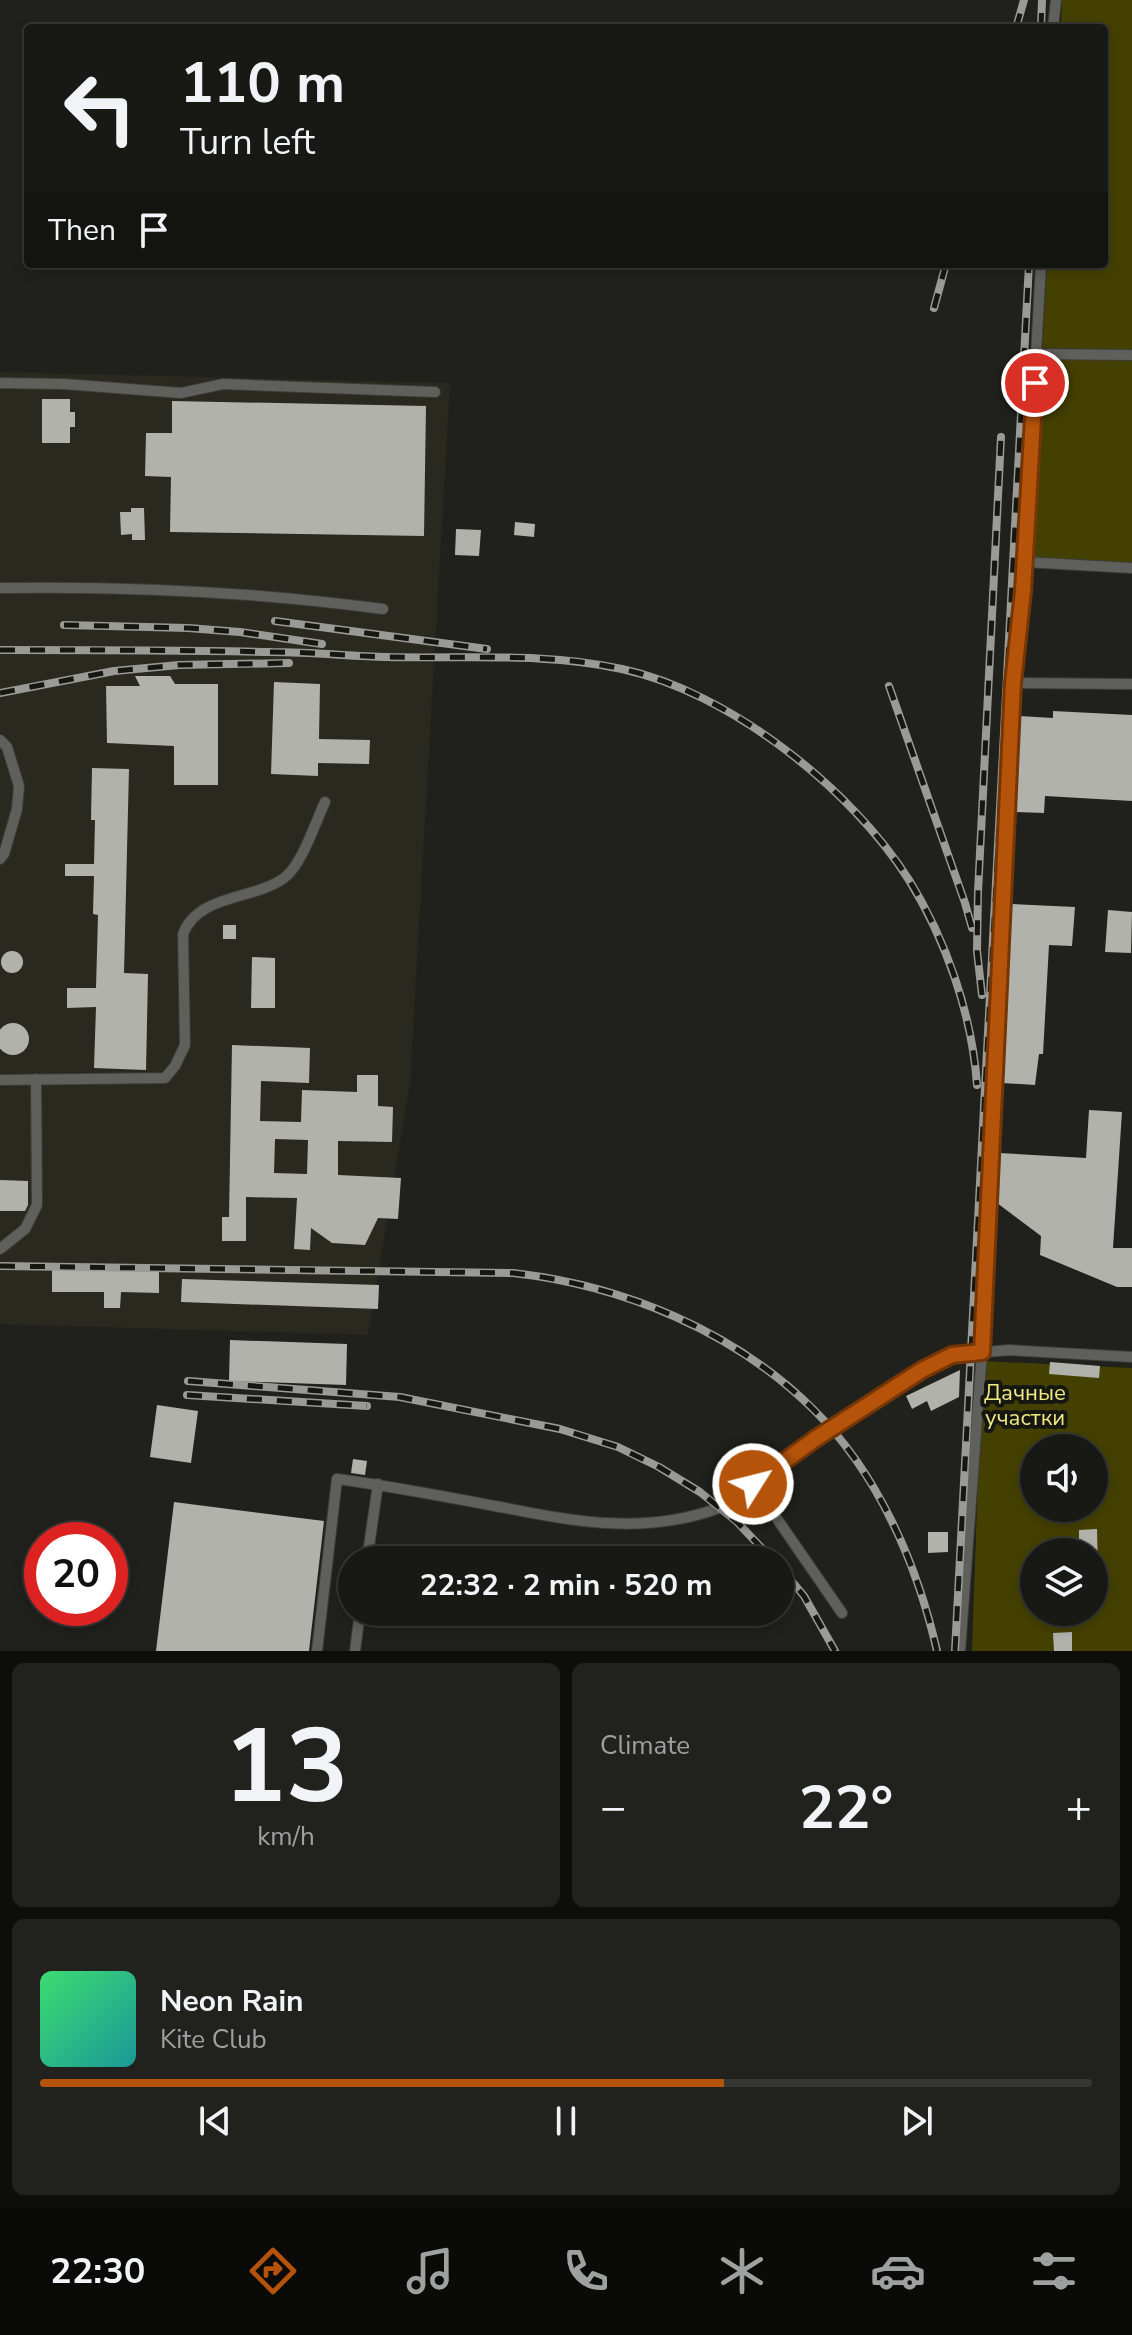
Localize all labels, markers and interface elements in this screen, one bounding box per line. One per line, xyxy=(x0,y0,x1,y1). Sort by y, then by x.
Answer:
text: 110 m xyxy=(180,45,345,122)
icon: left xyxy=(48,56,152,160)
text: Turn left xyxy=(180,118,315,167)
icon: arrive xyxy=(132,208,176,252)
text: Then xyxy=(48,210,116,251)
pin xyxy=(1001,349,1069,417)
icon: arrive xyxy=(1013,361,1057,405)
park label: Дачные участки xyxy=(984,1378,1066,1433)
map controls xyxy=(1020,1434,1108,1626)
button: sound xyxy=(1020,1434,1108,1522)
position arrow xyxy=(711,1442,795,1526)
speed limit sign: 20 xyxy=(24,1522,128,1626)
button: layers xyxy=(1020,1538,1108,1626)
text: 22:32 · 2 min · 520 m xyxy=(420,1565,712,1606)
text: 13 xyxy=(224,1696,348,1838)
text: Climate xyxy=(600,1728,690,1763)
text: 22° xyxy=(799,1767,893,1849)
text: − xyxy=(600,1778,626,1838)
text: + xyxy=(1066,1778,1092,1838)
text: km/h xyxy=(257,1819,315,1854)
text: Neon Rain xyxy=(160,1981,304,2022)
text: Kite Club xyxy=(160,2022,267,2057)
icon: previous xyxy=(193,2099,237,2143)
icon: pause xyxy=(544,2099,588,2143)
icon: next xyxy=(895,2099,939,2143)
icon: directions xyxy=(245,2243,301,2299)
icon: music xyxy=(402,2243,458,2299)
icon: phone xyxy=(558,2243,614,2299)
icon: climate xyxy=(714,2243,770,2299)
icon: car xyxy=(870,2243,926,2299)
icon: filters xyxy=(1026,2243,1082,2299)
text: 22:30 xyxy=(50,2247,145,2296)

